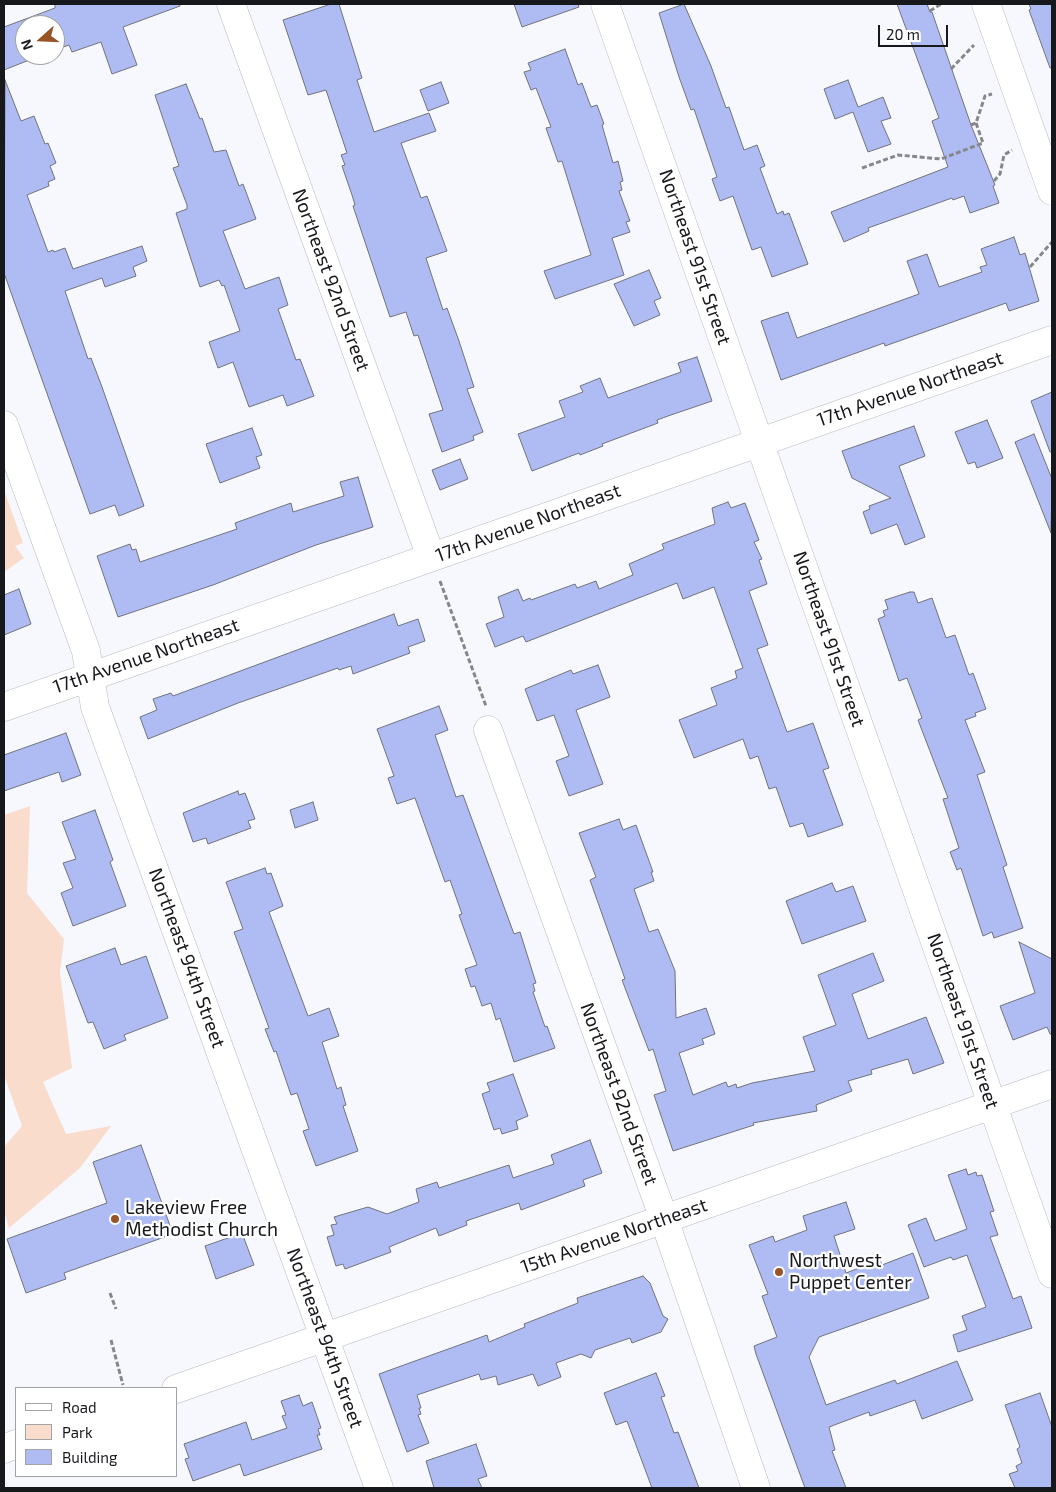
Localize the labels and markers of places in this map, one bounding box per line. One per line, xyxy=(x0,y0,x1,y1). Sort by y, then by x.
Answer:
place label: Lakeview Free Methodist Church xyxy=(125,1197,278,1241)
marker: Lakeview Free Methodist Church xyxy=(109,1213,121,1225)
place label: Northwest Puppet Center xyxy=(789,1250,912,1294)
marker: Northwest Puppet Center xyxy=(773,1266,785,1278)

